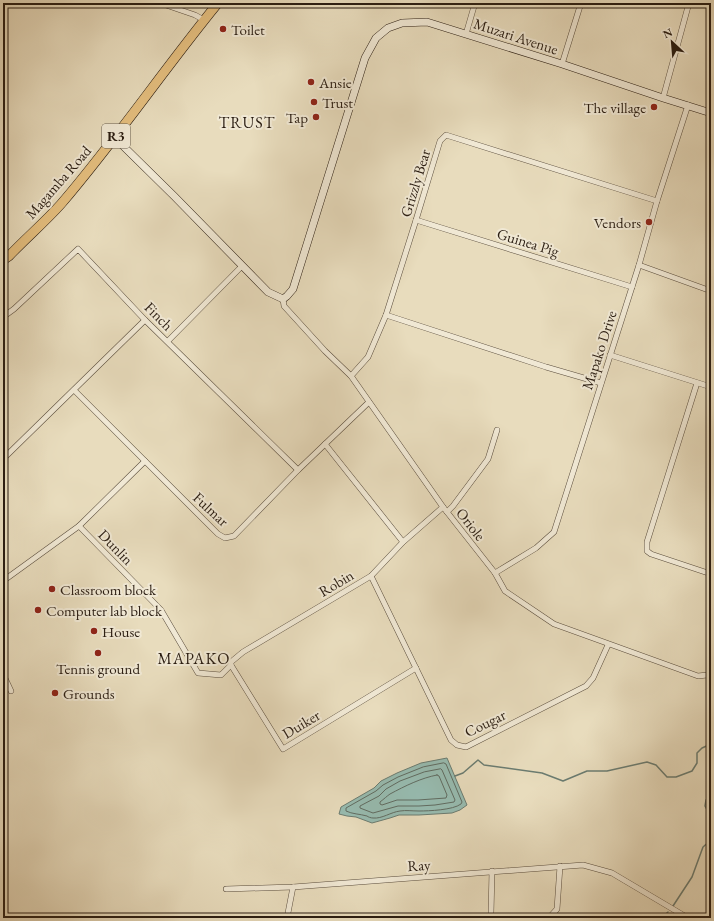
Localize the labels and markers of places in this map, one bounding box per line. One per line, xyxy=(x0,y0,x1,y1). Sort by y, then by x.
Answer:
place label: Toilet xyxy=(231,20,265,39)
marker: Toilet xyxy=(218,24,228,34)
place label: Ansie xyxy=(318,73,352,92)
marker: Ansie xyxy=(306,77,316,87)
place label: Trust xyxy=(322,93,353,112)
marker: Trust xyxy=(309,97,319,107)
place label: The village xyxy=(584,98,646,117)
marker: The village xyxy=(649,102,659,112)
place label: Tap xyxy=(286,108,308,127)
marker: Tap xyxy=(311,112,321,122)
place label: Vendors xyxy=(594,213,641,232)
marker: Vendors xyxy=(644,217,654,227)
place label: Classroom block xyxy=(60,580,157,599)
marker: Classroom block xyxy=(47,584,57,594)
place label: Computer lab block xyxy=(46,601,163,620)
marker: Computer lab block xyxy=(33,605,43,615)
place label: House xyxy=(102,622,140,641)
marker: House xyxy=(89,626,99,636)
marker: Tennis ground xyxy=(93,648,103,658)
place label: Tennis ground xyxy=(56,659,140,678)
place label: Grounds xyxy=(63,684,115,703)
marker: Grounds xyxy=(50,688,60,698)

